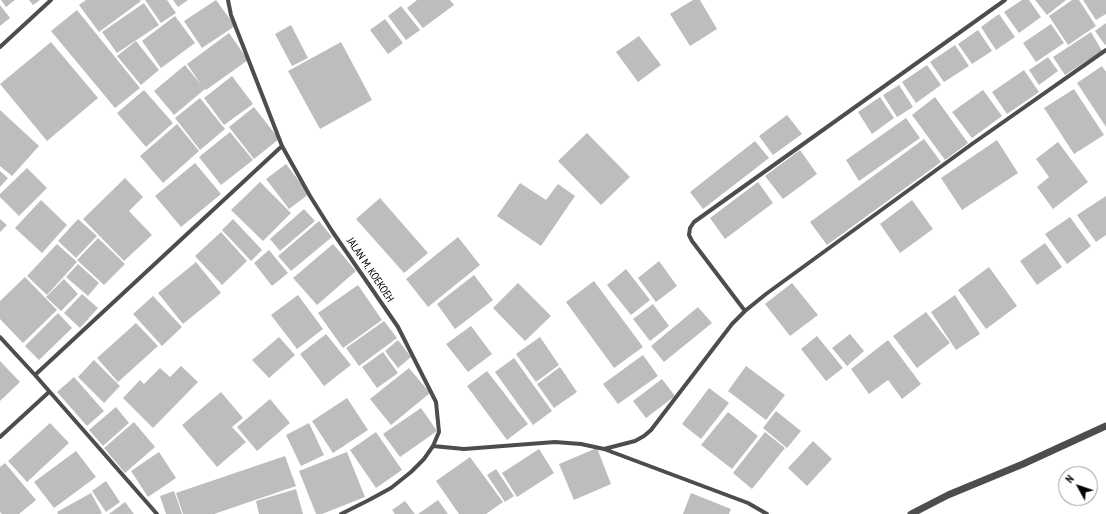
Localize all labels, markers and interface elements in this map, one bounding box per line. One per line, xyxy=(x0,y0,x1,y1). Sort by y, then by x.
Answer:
street label: JALAN M. KOEKOEH xyxy=(344,235,396,305)
north arrow xyxy=(1058,466,1098,506)
text: N xyxy=(1062,472,1077,486)

